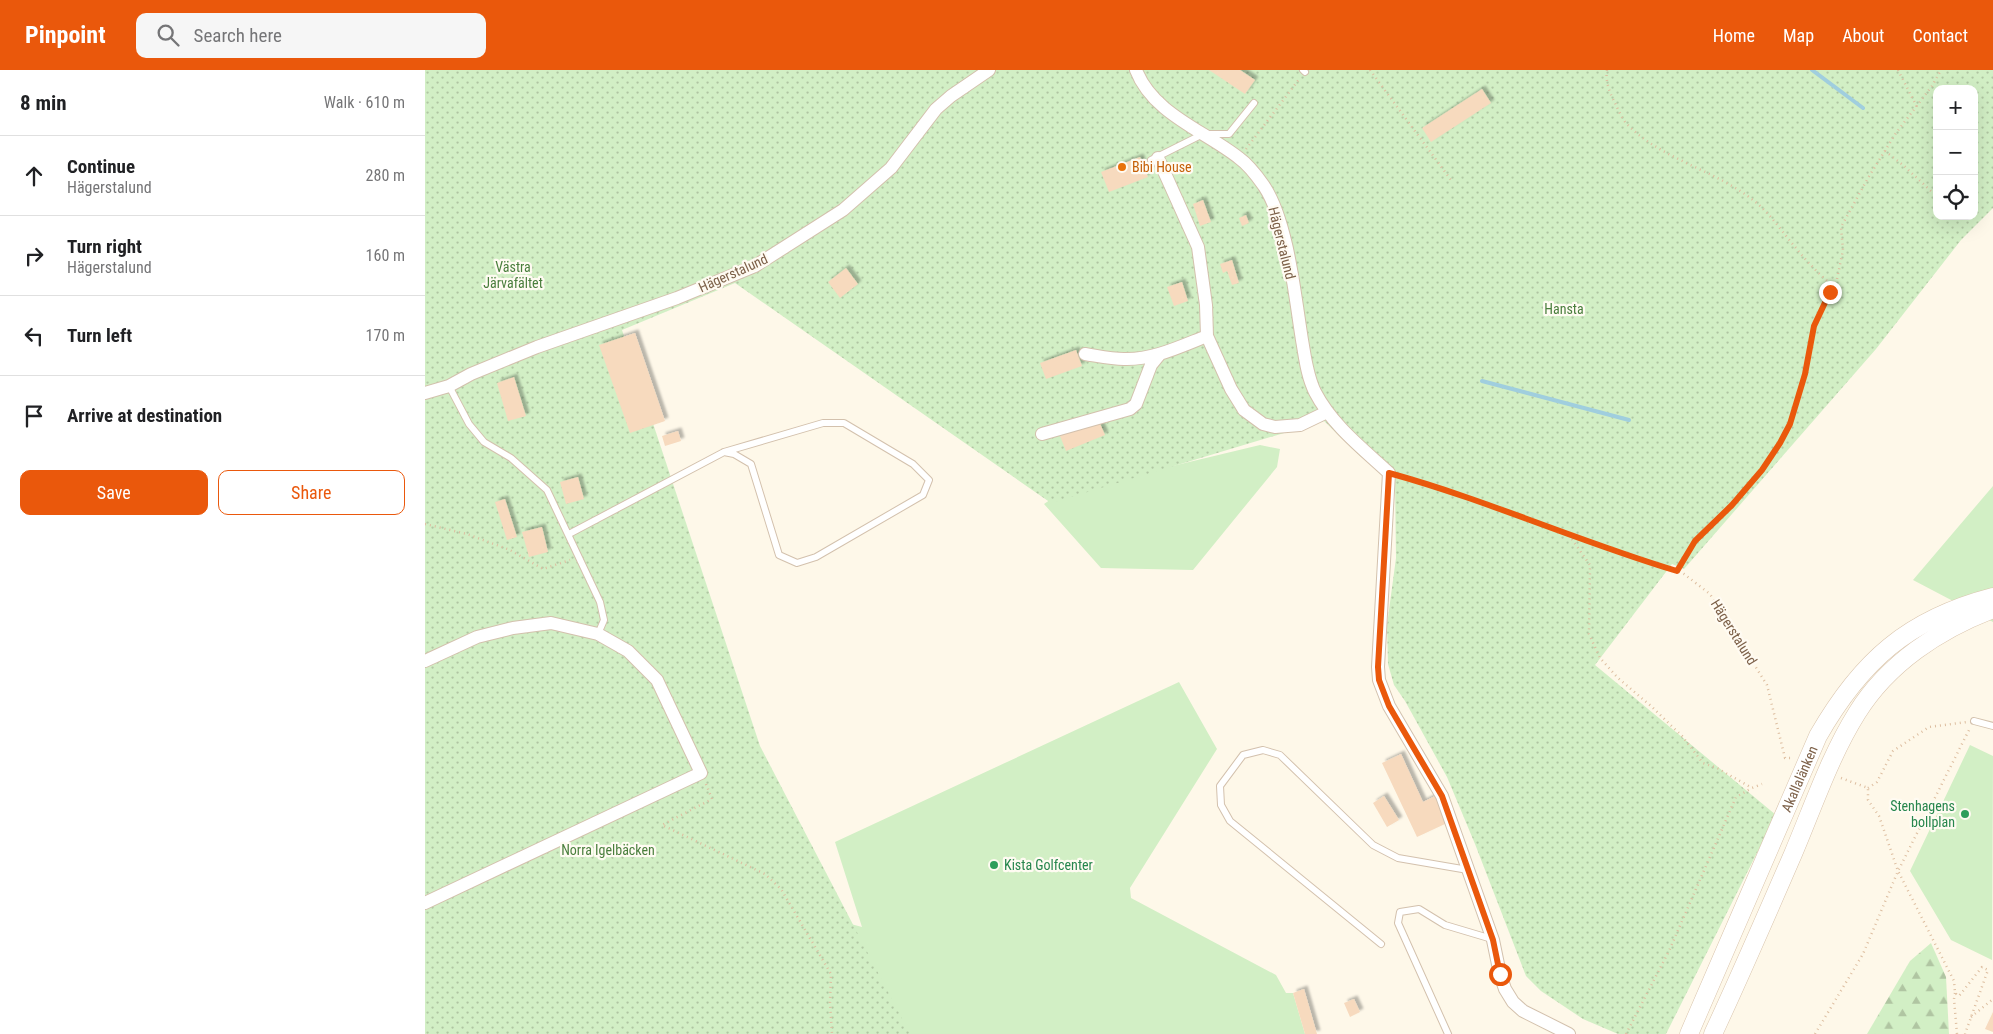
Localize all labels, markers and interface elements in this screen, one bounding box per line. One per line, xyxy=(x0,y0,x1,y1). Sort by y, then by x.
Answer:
search box xyxy=(136,13,486,58)
text: Pinpoint xyxy=(25,21,106,49)
icon: search xyxy=(154,21,182,49)
text: Search here xyxy=(194,24,282,47)
text: Home xyxy=(1713,25,1755,46)
text: Map xyxy=(1783,25,1814,46)
text: About xyxy=(1842,25,1884,46)
text: Contact xyxy=(1912,25,1968,46)
map controls xyxy=(1933,85,1978,220)
button: + xyxy=(1933,85,1978,130)
text: 8 min xyxy=(20,91,67,115)
text: Walk · 610 m xyxy=(324,93,405,112)
button: − xyxy=(1933,130,1978,175)
text: Continue xyxy=(67,155,135,178)
place label: Bibi House xyxy=(1132,159,1192,175)
marker: Bibi House xyxy=(1116,161,1128,173)
icon: ahead xyxy=(20,162,48,190)
text: 280 m xyxy=(366,166,405,185)
button: locate xyxy=(1933,175,1978,220)
text: Hägerstalund xyxy=(67,178,152,197)
street label: Hägerstalund xyxy=(1265,205,1299,281)
text: Turn right xyxy=(67,235,142,258)
icon: right xyxy=(20,242,48,270)
text: 160 m xyxy=(366,246,405,265)
street label: Hägerstalund xyxy=(696,251,770,295)
text: Hägerstalund xyxy=(67,258,152,277)
park label: Västra Järvafältet xyxy=(483,259,543,291)
route end xyxy=(1819,281,1842,304)
park label: Hansta xyxy=(1544,301,1584,317)
icon: left xyxy=(20,322,48,350)
text: Turn left xyxy=(67,324,132,347)
text: 170 m xyxy=(366,326,405,345)
icon: arrive xyxy=(20,402,48,430)
text: Arrive at destination xyxy=(67,404,222,427)
button: Save xyxy=(20,470,208,515)
button: Share xyxy=(218,470,405,515)
street label: Hägerstalund xyxy=(1708,596,1760,668)
street label: Akallalänken xyxy=(1778,743,1821,814)
place label: Stenhagens bollplan xyxy=(1890,798,1955,830)
marker: Stenhagens bollplan xyxy=(1959,808,1971,820)
park label: Norra Igelbäcken xyxy=(561,842,655,858)
place label: Kista Golfcenter xyxy=(1004,857,1093,873)
marker: Kista Golfcenter xyxy=(988,859,1000,871)
route start xyxy=(1489,963,1512,986)

